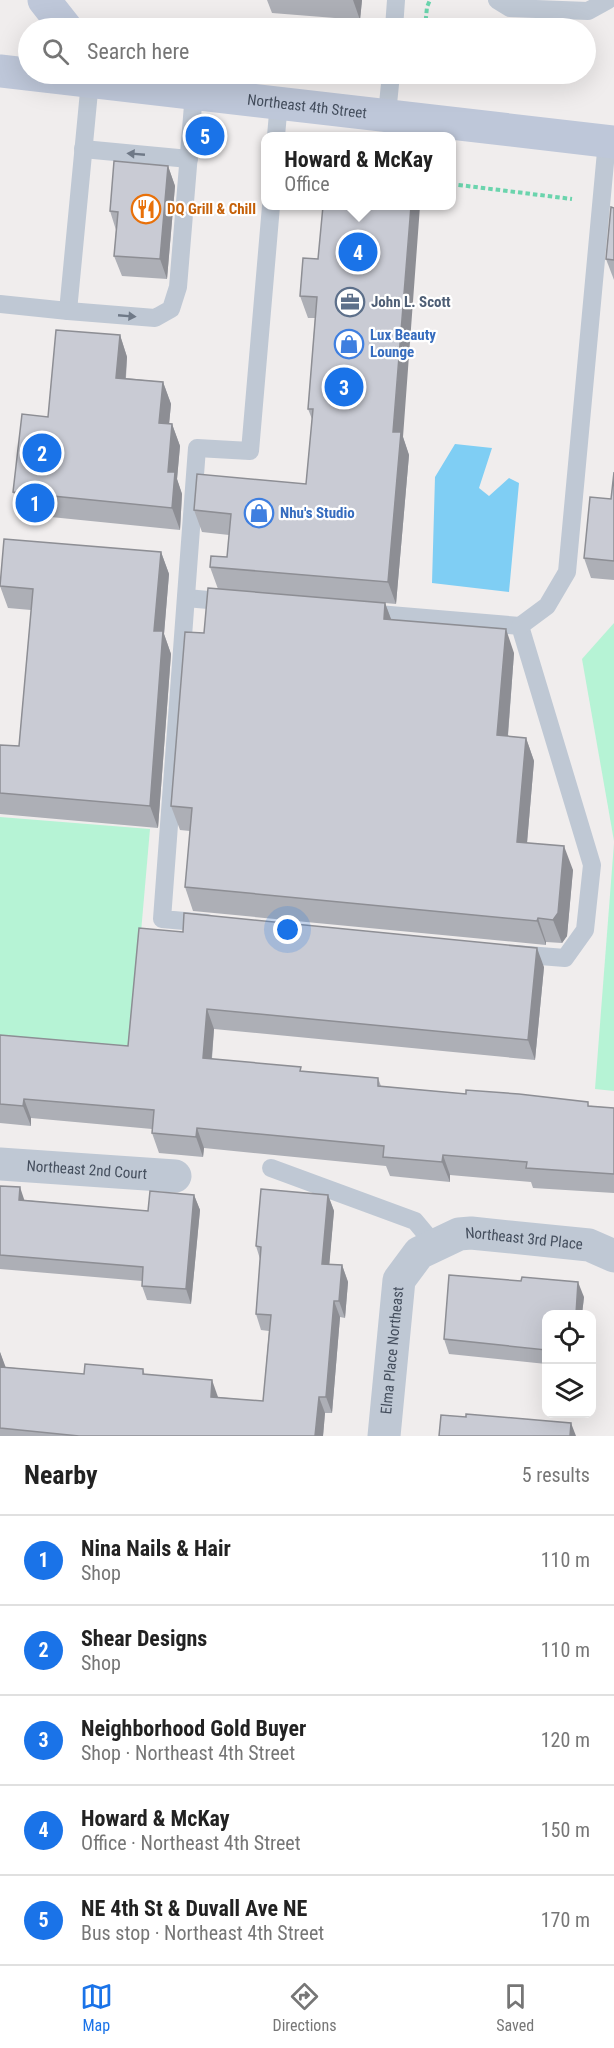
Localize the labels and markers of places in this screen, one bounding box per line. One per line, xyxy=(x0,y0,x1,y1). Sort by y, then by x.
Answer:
pin: 5 xyxy=(186,114,224,158)
restaurant icon: DQ Grill & Chill xyxy=(130,193,162,225)
place label: DQ Grill & Chill xyxy=(167,200,256,218)
pin: 4 xyxy=(338,230,378,274)
office icon: John L. Scott xyxy=(334,286,366,318)
place label: John L. Scott xyxy=(371,293,451,311)
place label: Lux Beauty Lounge xyxy=(370,326,436,361)
shop icon: Lux Beauty Lounge xyxy=(333,328,365,360)
pin: 3 xyxy=(324,364,364,410)
pin: 2 xyxy=(22,430,62,476)
pin: 1 xyxy=(15,480,54,526)
shop icon: Nhu's Studio xyxy=(243,497,275,529)
place label: Nhu's Studio xyxy=(280,504,355,522)

